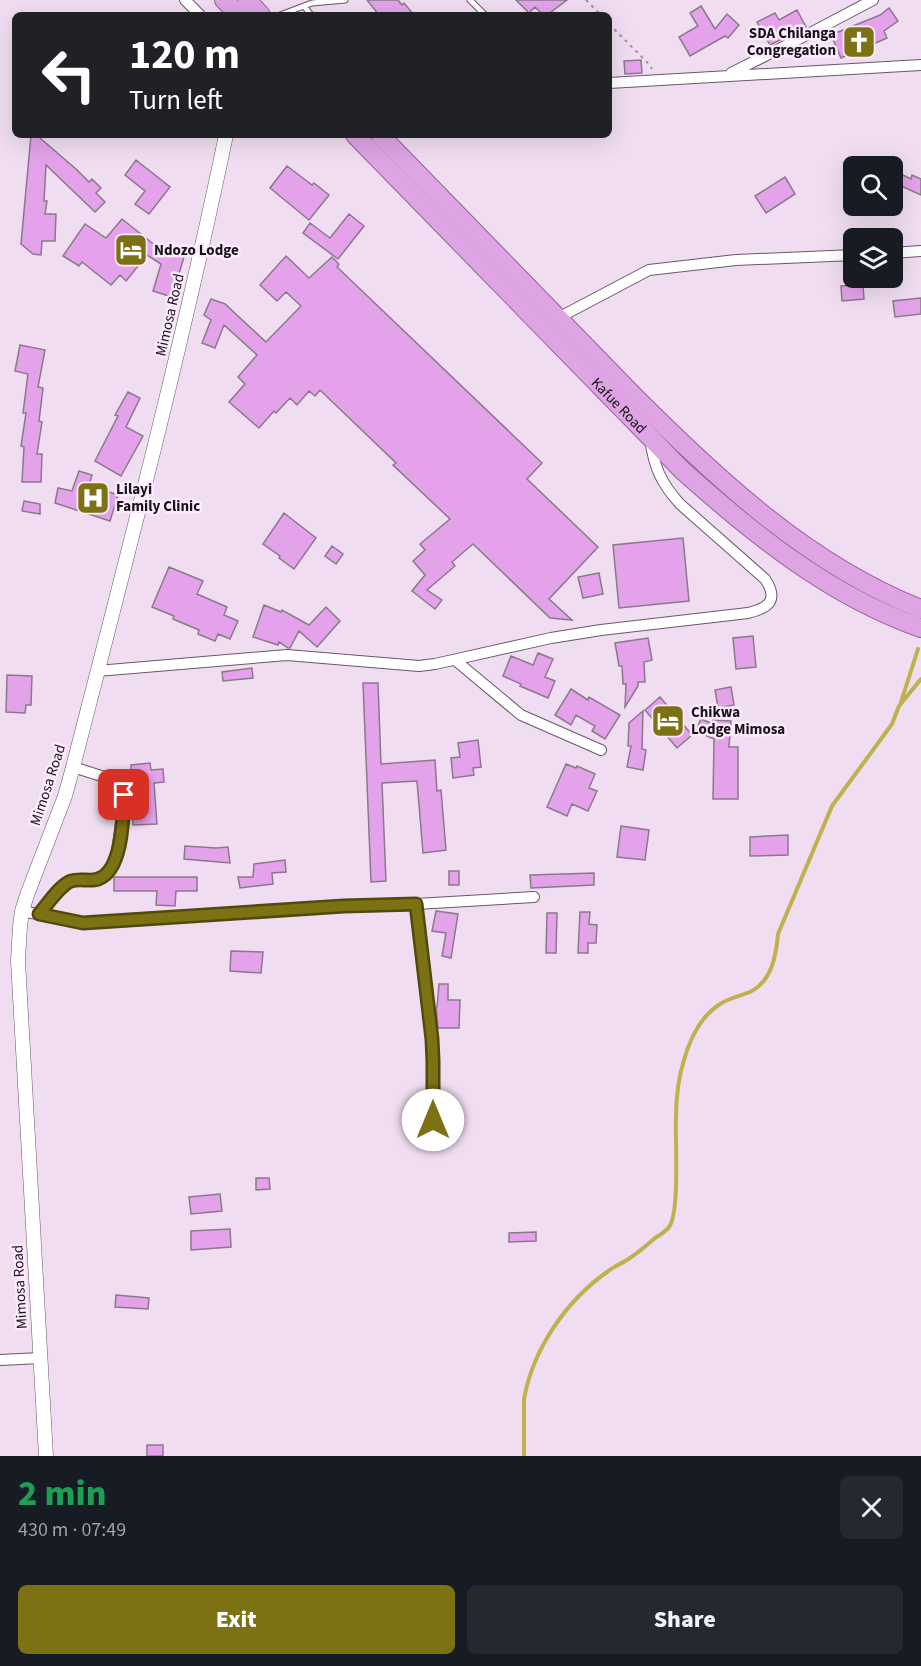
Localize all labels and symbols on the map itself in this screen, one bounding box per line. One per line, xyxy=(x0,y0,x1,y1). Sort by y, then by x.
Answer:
place label: SDA Chilanga Congregation xyxy=(747,23,836,61)
church icon: SDA Chilanga Congregation xyxy=(841,24,877,60)
hotel icon: Ndozo Lodge xyxy=(113,232,149,268)
place label: Ndozo Lodge xyxy=(154,240,239,261)
street label: Mimosa Road xyxy=(150,272,190,358)
street label: Kafue Road xyxy=(587,373,652,438)
place label: Lilayi Family Clinic xyxy=(116,479,200,517)
hospital icon: Lilayi Family Clinic xyxy=(75,480,111,516)
place label: Chikwa Lodge Mimosa xyxy=(691,702,785,740)
hotel icon: Chikwa Lodge Mimosa xyxy=(650,703,686,739)
street label: Mimosa Road xyxy=(25,742,71,828)
pin xyxy=(98,769,149,820)
position arrow xyxy=(401,1088,465,1152)
street label: Mimosa Road xyxy=(7,1244,33,1330)

